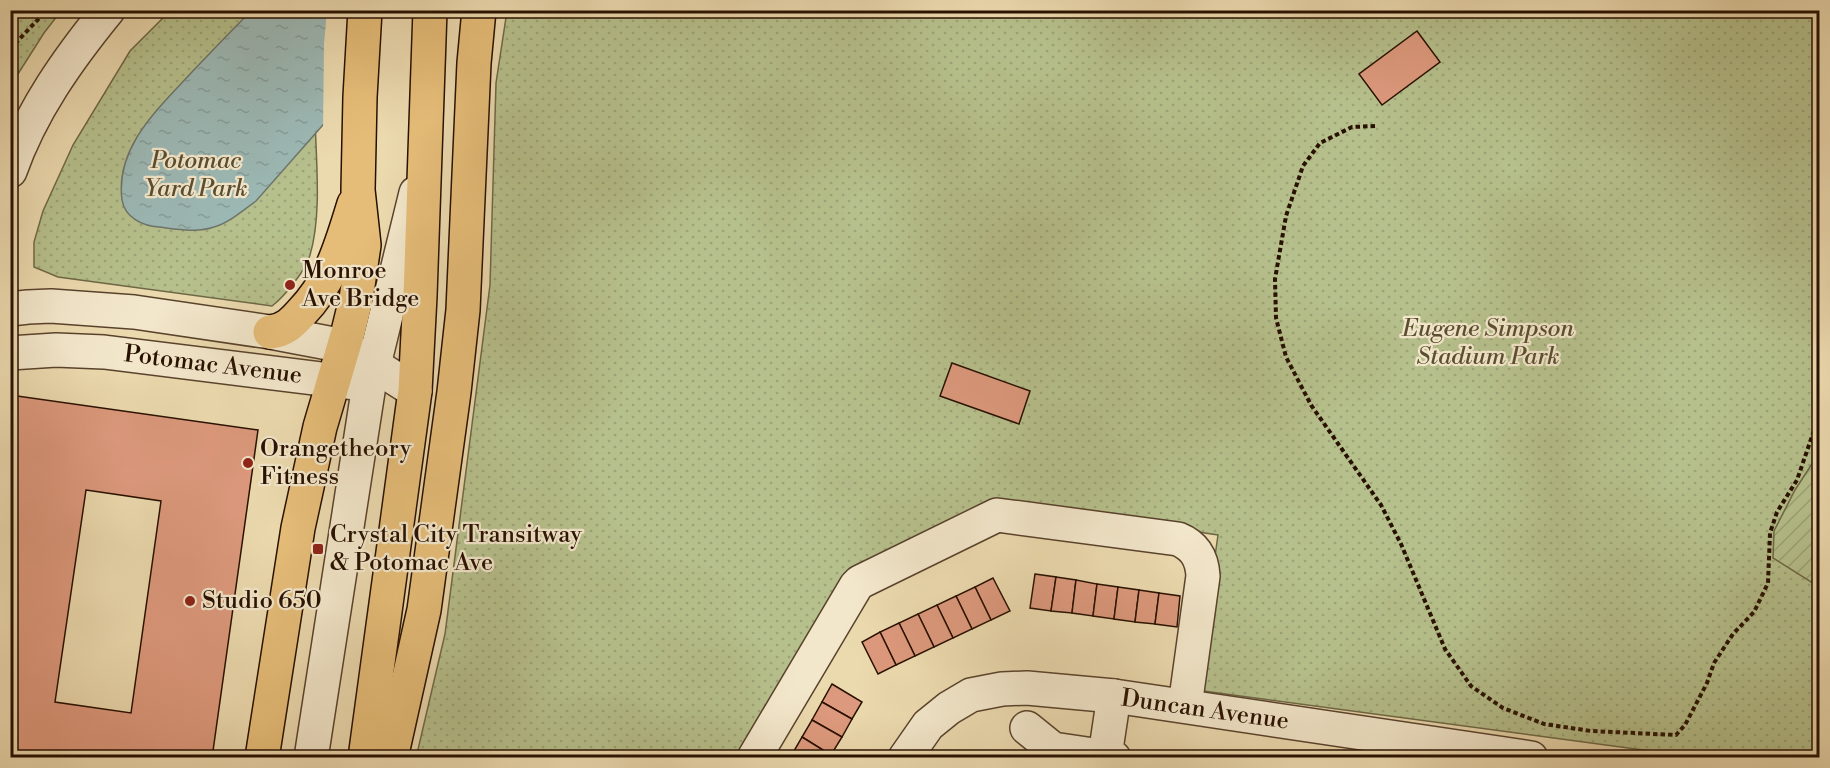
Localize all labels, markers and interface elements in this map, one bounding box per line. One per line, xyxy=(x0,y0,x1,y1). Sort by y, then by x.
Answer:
park label: Potomac Yard Park xyxy=(145,146,247,204)
place label: Monroe Ave Bridge xyxy=(301,256,419,314)
marker: Monroe Ave Bridge xyxy=(283,278,297,292)
park label: Eugene Simpson Stadium Park xyxy=(1401,314,1574,372)
street label: Potomac Avenue xyxy=(122,339,304,391)
place label: Orangetheory Fitness xyxy=(260,434,412,492)
marker: Orangetheory Fitness xyxy=(241,456,255,470)
place label: Crystal City Transitway & Potomac Ave xyxy=(330,520,582,578)
marker: Crystal City Transitway & Potomac Ave xyxy=(311,542,325,556)
place label: Studio 650 xyxy=(202,586,322,616)
marker: Studio 650 xyxy=(183,594,197,608)
street label: Duncan Avenue xyxy=(1119,683,1291,737)

